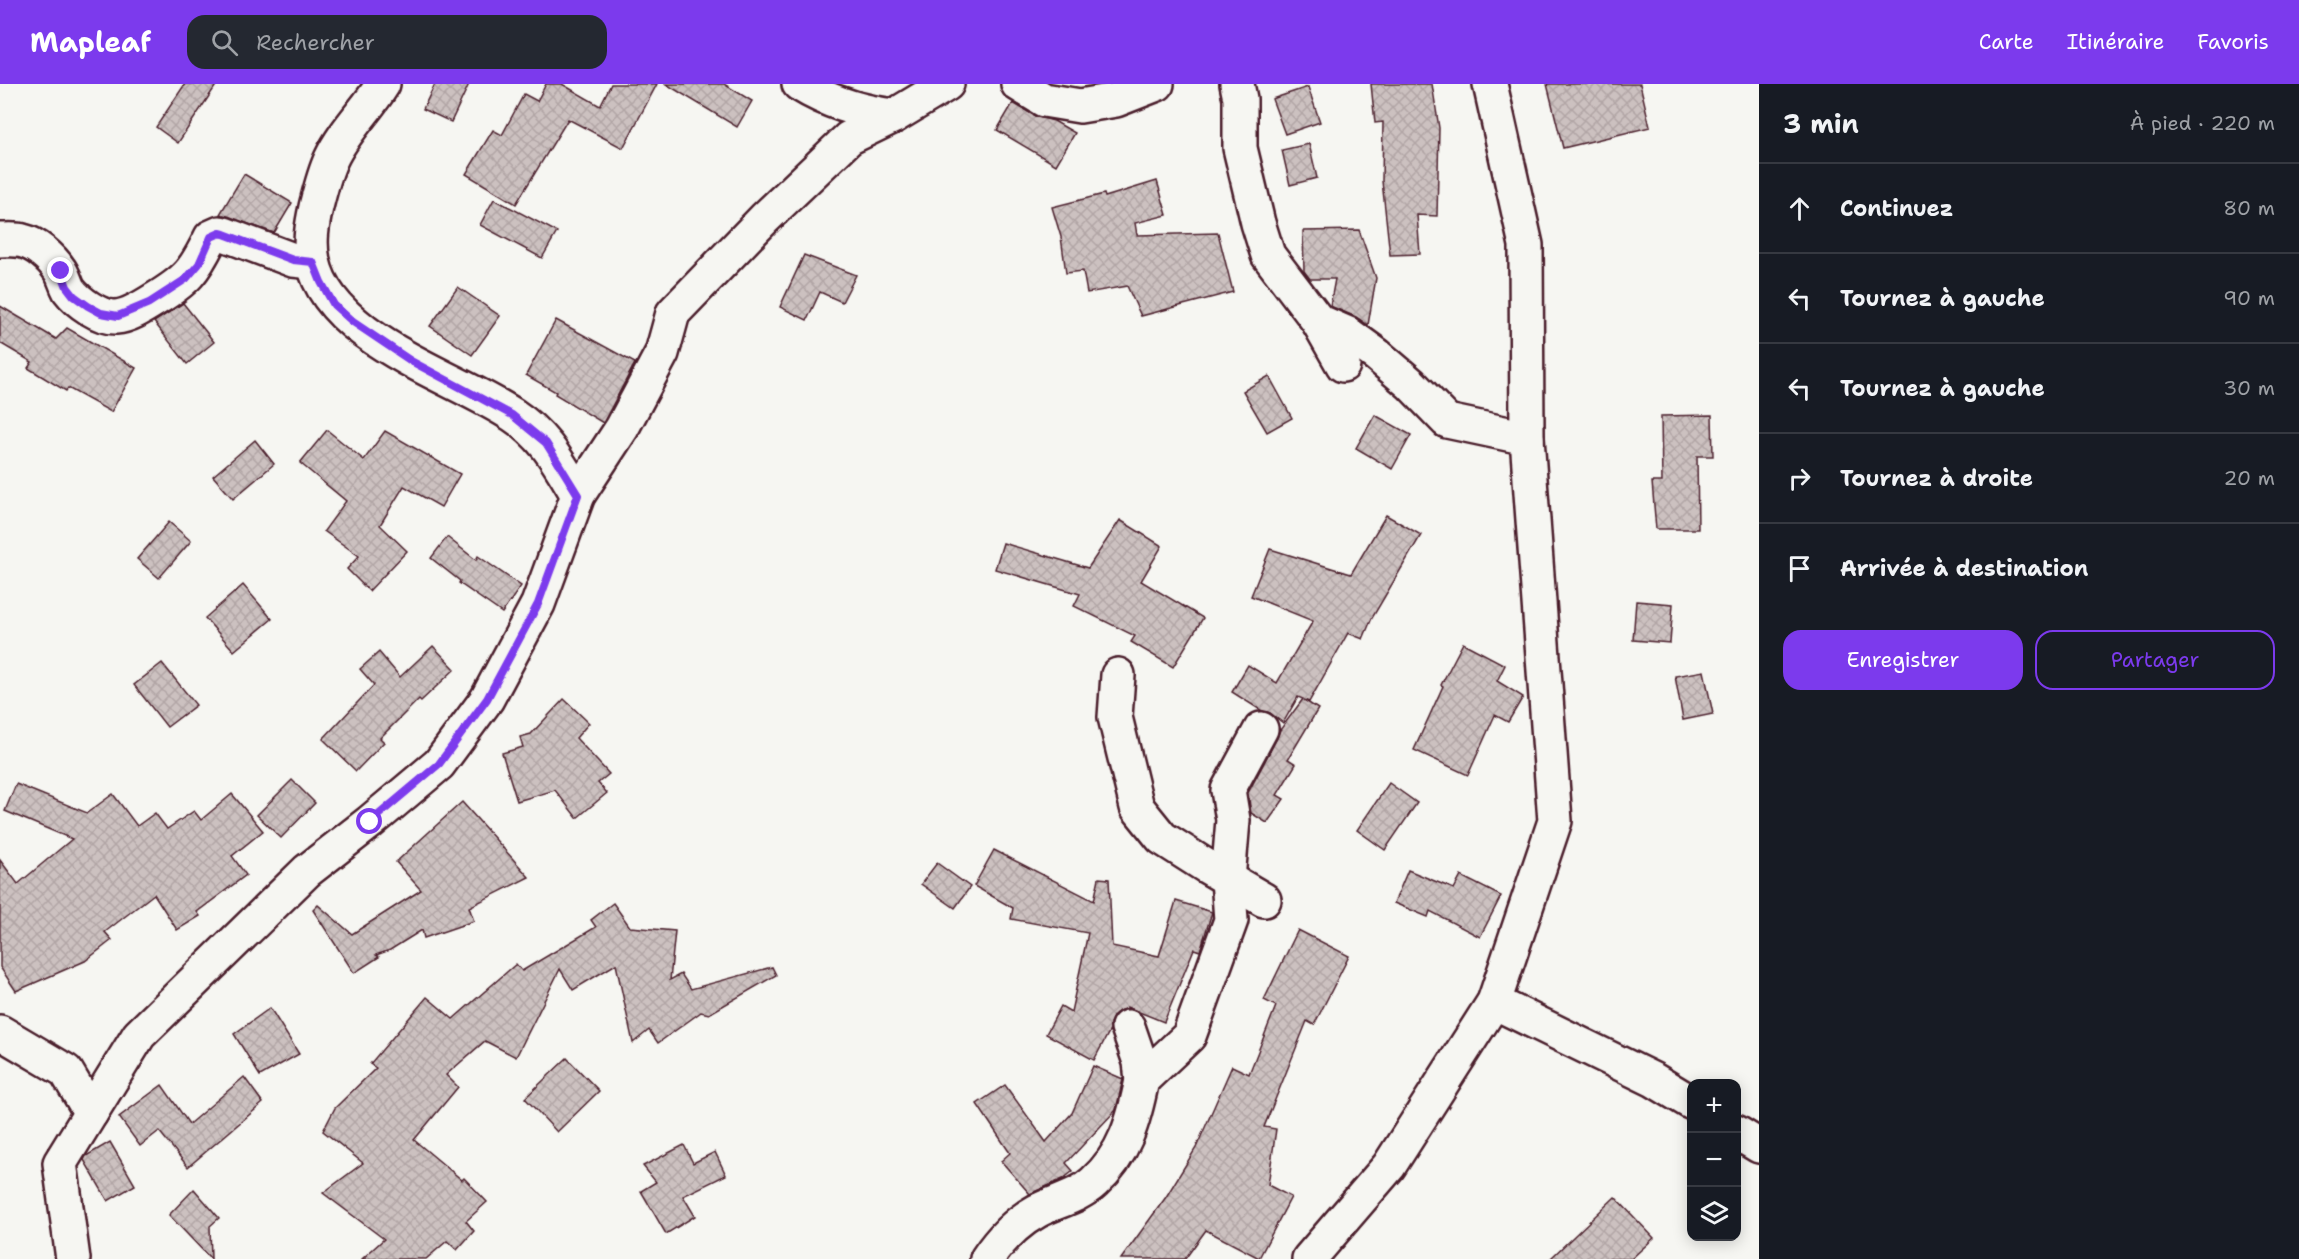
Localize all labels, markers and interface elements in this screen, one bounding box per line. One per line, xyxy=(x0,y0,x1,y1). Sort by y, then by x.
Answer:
search box xyxy=(187,15,607,69)
text: Mapleaf xyxy=(30,23,151,61)
icon: search xyxy=(208,26,241,59)
text: Rechercher xyxy=(256,28,375,57)
text: Carte xyxy=(1979,28,2034,56)
text: Itinéraire xyxy=(2067,28,2164,56)
text: Favoris xyxy=(2197,28,2269,56)
text: 3 min xyxy=(1783,106,1859,141)
text: À pied · 220 m xyxy=(2130,110,2275,136)
icon: ahead xyxy=(1783,192,1816,225)
text: Continuez xyxy=(1840,194,1953,223)
text: 80 m xyxy=(2223,195,2275,221)
route end xyxy=(47,257,73,283)
icon: left xyxy=(1783,282,1816,315)
text: Tournez à gauche xyxy=(1840,284,2045,313)
text: 90 m xyxy=(2223,285,2275,311)
icon: left xyxy=(1783,372,1816,405)
text: Tournez à gauche xyxy=(1840,374,2045,403)
text: 30 m xyxy=(2223,375,2275,401)
icon: right xyxy=(1783,462,1816,495)
text: Tournez à droite xyxy=(1840,464,2033,493)
text: 20 m xyxy=(2224,465,2275,491)
icon: arrive xyxy=(1783,552,1816,585)
text: Arrivée à destination xyxy=(1840,554,2088,583)
button: Enregistrer xyxy=(1783,630,2023,690)
button: Partager xyxy=(2035,630,2275,690)
route start xyxy=(356,808,382,834)
map controls xyxy=(1687,1079,1741,1241)
button: + xyxy=(1687,1079,1741,1133)
button: − xyxy=(1687,1133,1741,1187)
button: layers xyxy=(1687,1187,1741,1241)

